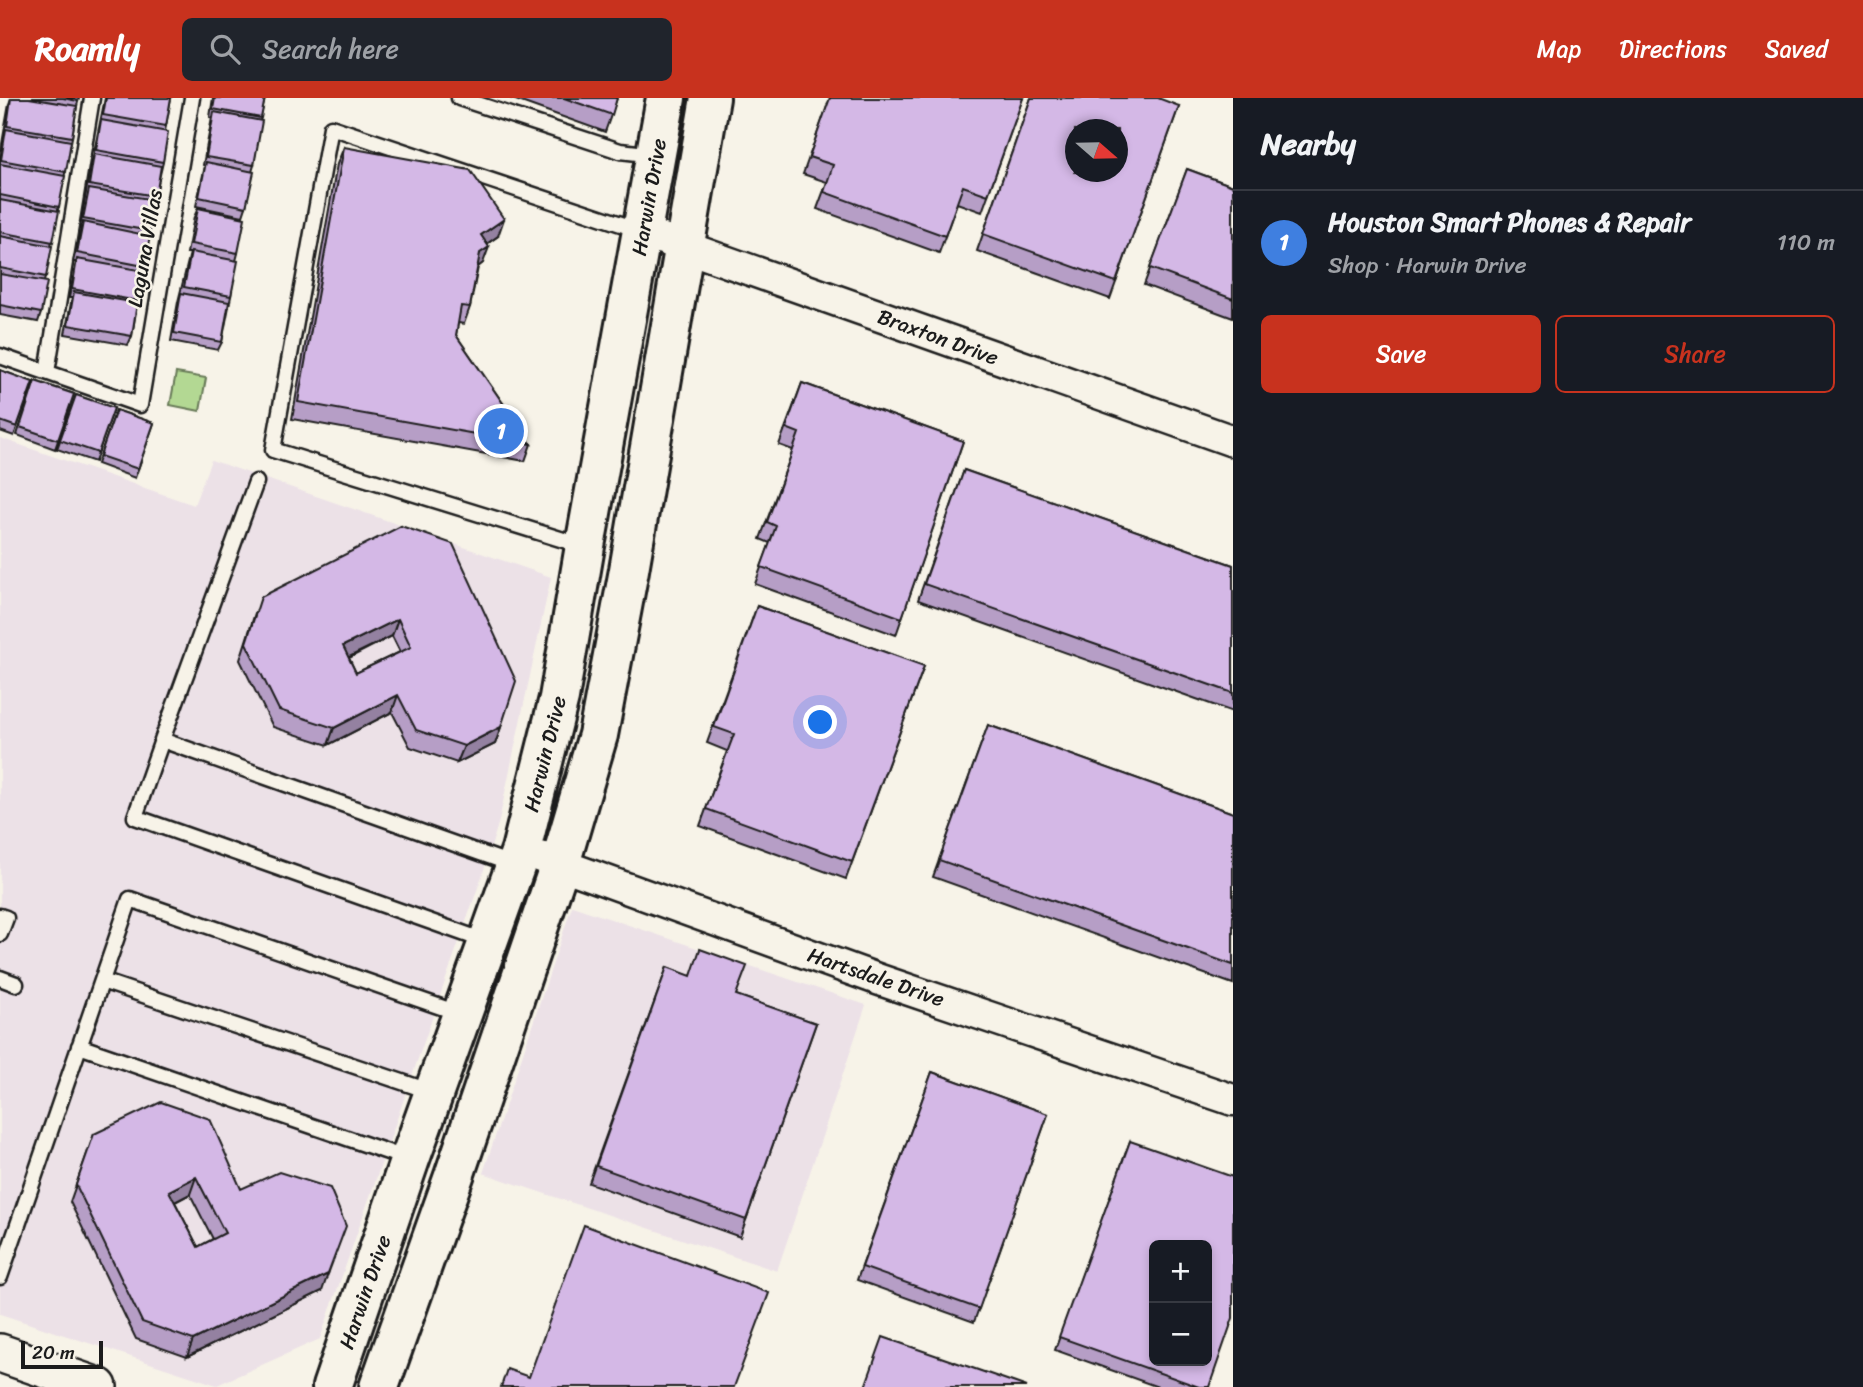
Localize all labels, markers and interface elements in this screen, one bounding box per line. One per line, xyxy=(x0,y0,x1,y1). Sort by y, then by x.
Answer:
search box xyxy=(182,18,672,81)
text: Roamly xyxy=(35,20,140,78)
text: Search here xyxy=(262,26,399,72)
text: Map xyxy=(1537,28,1581,70)
text: Directions xyxy=(1619,28,1727,70)
text: Saved xyxy=(1765,28,1828,70)
icon: search xyxy=(206,30,244,68)
text: Nearby xyxy=(1261,117,1356,171)
north arrow xyxy=(1065,119,1128,182)
street label: Harwin Drive xyxy=(620,135,678,259)
street label: Laguna Villas xyxy=(116,185,174,310)
text: Houston Smart Phones & Repair xyxy=(1328,199,1691,245)
text: 1 xyxy=(1279,222,1289,263)
text: 110 m xyxy=(1777,222,1835,263)
text: Shop · Harwin Drive xyxy=(1328,245,1526,286)
street label: Braxton Drive xyxy=(872,297,1004,377)
button: Save xyxy=(1261,315,1541,393)
button: Share xyxy=(1555,315,1835,393)
pin: 1 xyxy=(478,405,524,457)
street label: Harwin Drive xyxy=(512,692,578,816)
your location xyxy=(803,705,837,739)
street label: Hartsdale Drive xyxy=(802,936,950,1018)
street label: Harwin Drive xyxy=(328,1229,402,1354)
map controls xyxy=(1149,1240,1212,1366)
button: + xyxy=(1149,1240,1212,1303)
button: − xyxy=(1149,1303,1212,1366)
text: 20 m xyxy=(32,1336,75,1369)
scale bar xyxy=(21,1338,103,1370)

